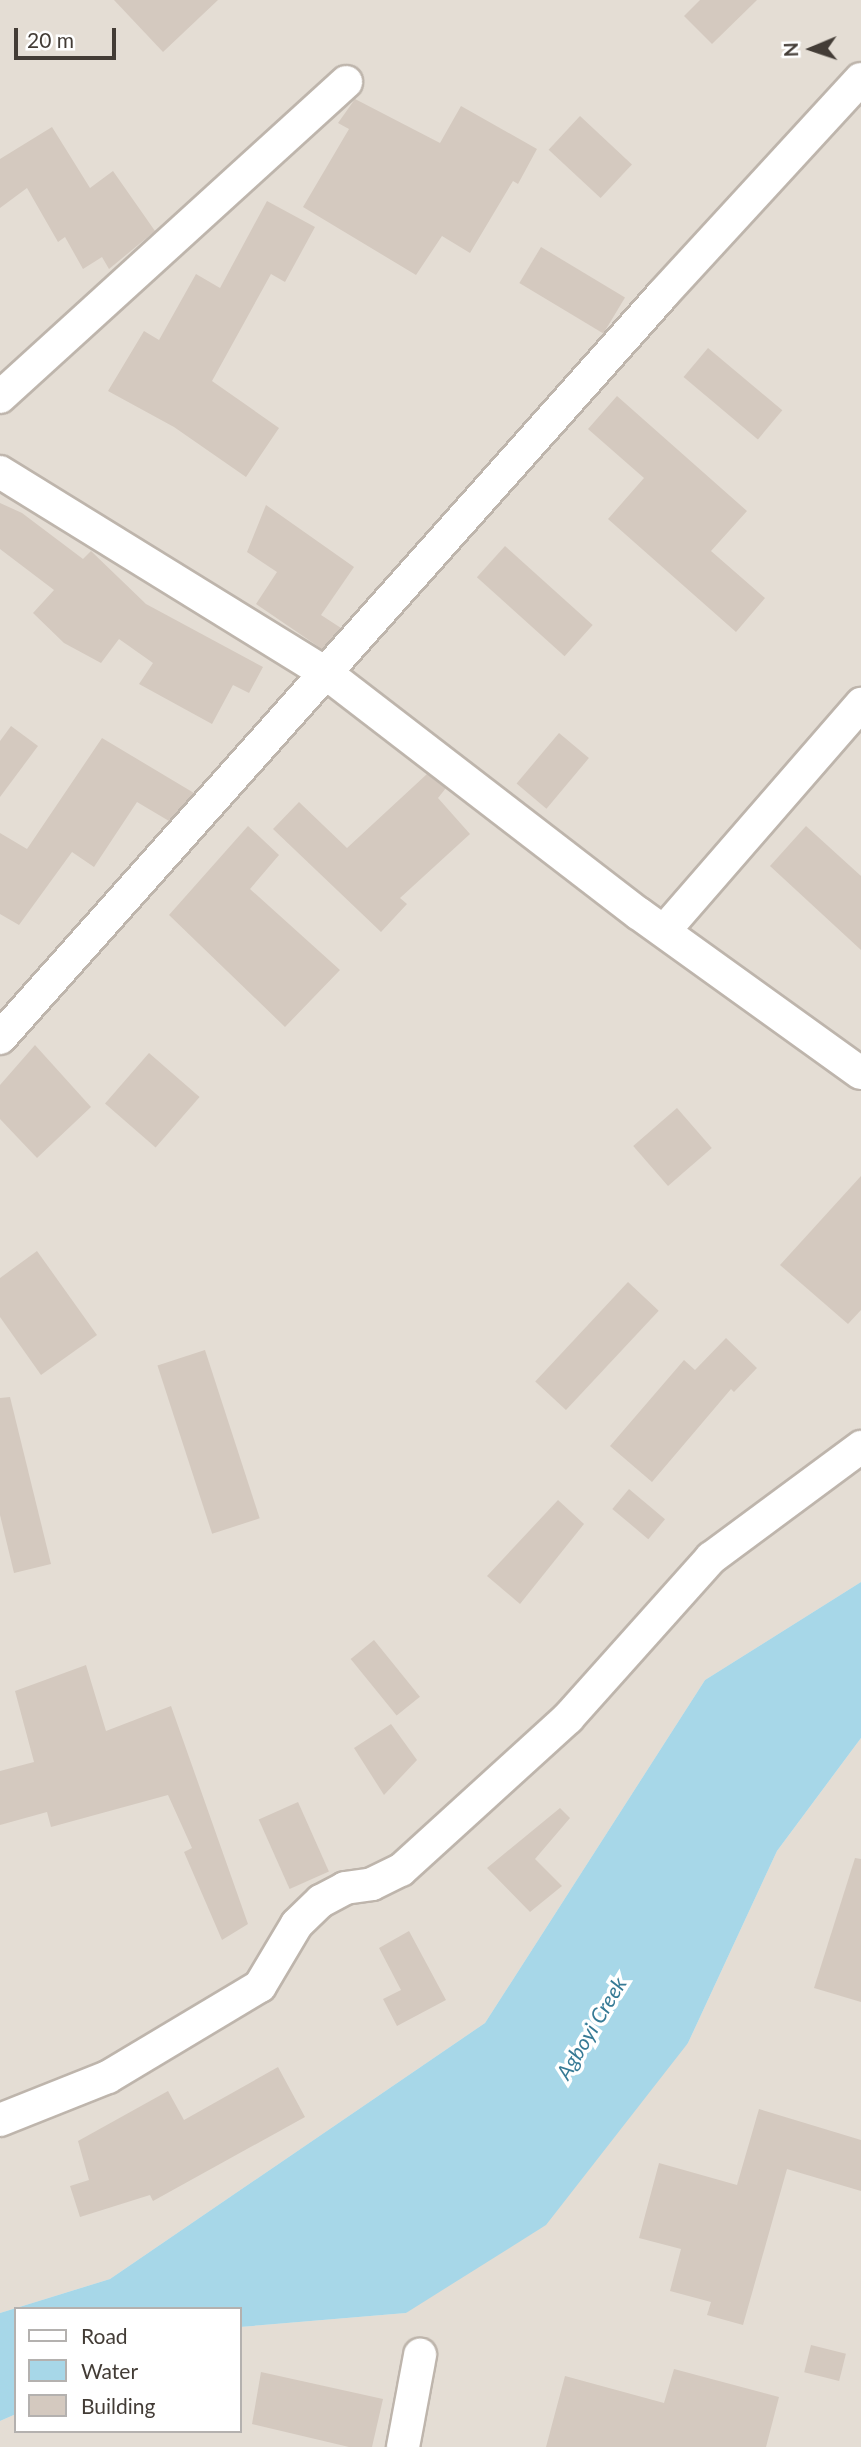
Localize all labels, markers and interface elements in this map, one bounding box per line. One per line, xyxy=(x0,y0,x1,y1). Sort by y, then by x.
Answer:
scale bar xyxy=(18,14,119,58)
north arrow xyxy=(777,14,847,84)
text: 20 m xyxy=(27,27,74,52)
text: N xyxy=(779,42,802,57)
water label: Agboyi Creek xyxy=(551,1972,631,2084)
legend xyxy=(14,2307,242,2433)
text: Road xyxy=(81,2323,128,2348)
text: Water xyxy=(81,2358,138,2383)
text: Building xyxy=(81,2393,156,2418)

